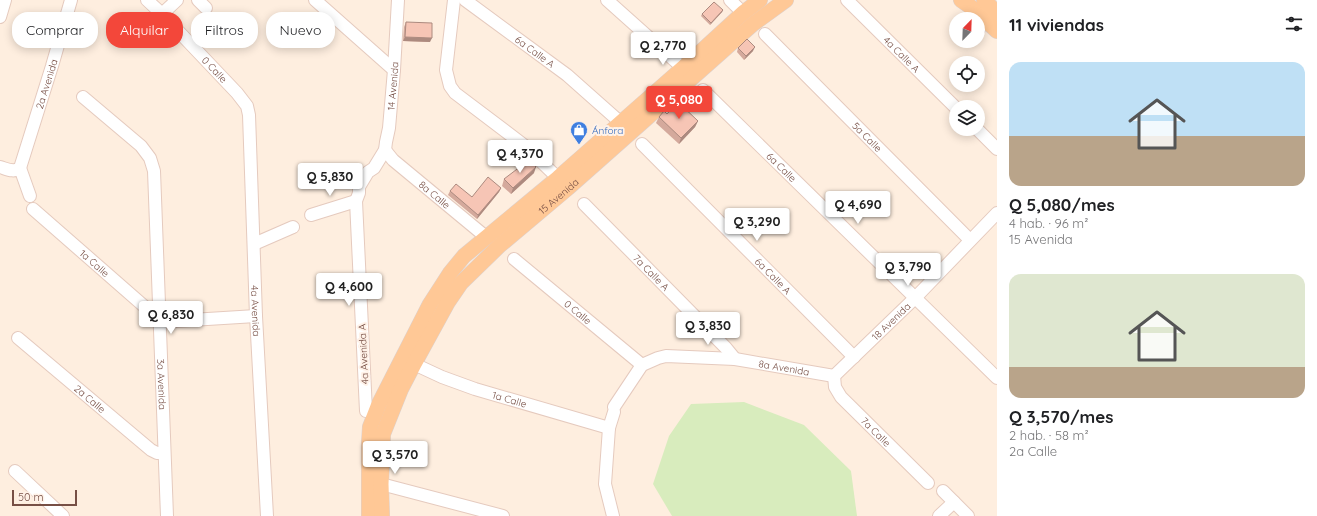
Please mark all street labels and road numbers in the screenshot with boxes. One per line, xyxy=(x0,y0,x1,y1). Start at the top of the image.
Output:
street label: 6a Calle A xyxy=(512,33,558,71)
street label: 4a Calle A xyxy=(880,34,923,76)
street label: 0 Calle xyxy=(199,54,230,86)
street label: 2a Avenida xyxy=(33,58,61,111)
street label: 14 Avenida xyxy=(385,61,401,111)
street label: 5a Calle xyxy=(849,119,885,155)
street label: 6a Calle xyxy=(763,150,799,185)
street label: 15 Avenida xyxy=(536,176,582,217)
street label: 8a Calle xyxy=(416,178,453,212)
street label: 1a Calle xyxy=(77,247,112,280)
street label: 7a Calle A xyxy=(630,252,672,294)
street label: 6a Calle A xyxy=(752,255,794,297)
street label: 4a Avenida xyxy=(248,285,263,337)
street label: 0 Calle xyxy=(561,297,594,328)
street label: 18 Avenida xyxy=(869,300,913,343)
street label: 4a Avenida A xyxy=(355,323,372,384)
street label: 8a Avenida xyxy=(758,357,810,379)
street label: 3a Avenida xyxy=(154,359,169,410)
street label: 2a Calle xyxy=(71,382,108,416)
street label: 1a Calle xyxy=(491,388,529,411)
street label: 7a Calle xyxy=(858,414,894,450)

